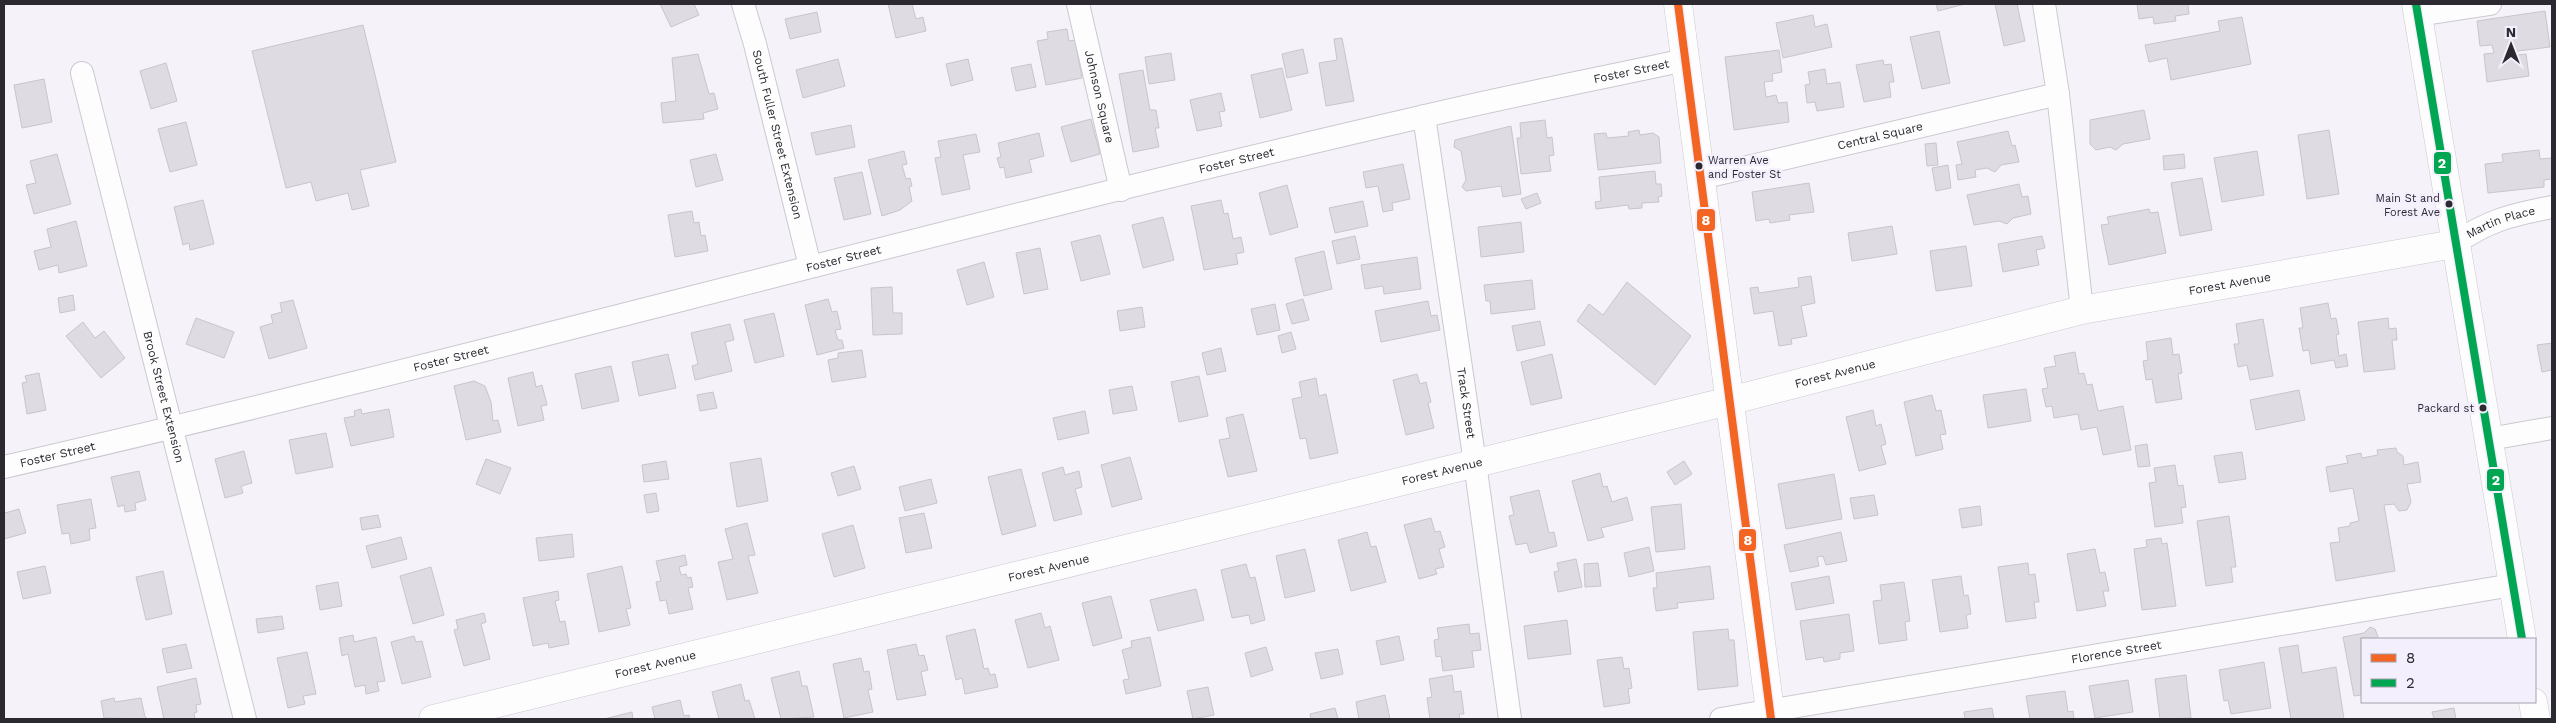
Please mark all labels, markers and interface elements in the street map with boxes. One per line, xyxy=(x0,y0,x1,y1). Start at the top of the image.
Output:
north arrow xyxy=(2486,20,2536,70)
text: N xyxy=(2506,24,2516,40)
street label: South Fuller Street Extension xyxy=(750,48,805,221)
street label: Johnson Square xyxy=(1082,49,1117,144)
street label: Foster Street xyxy=(1592,57,1671,86)
street label: Central Square xyxy=(1836,119,1924,153)
street label: Foster Street xyxy=(1197,145,1276,176)
line badge: 2 xyxy=(2433,151,2452,175)
place label: Warren Ave and Foster St xyxy=(1708,154,1781,181)
text: 2 xyxy=(2438,155,2446,171)
marker: Warren Ave and Foster St xyxy=(1694,161,1704,171)
place label: Main St and Forest Ave xyxy=(2376,192,2440,219)
marker: Main St and Forest Ave xyxy=(2444,199,2454,209)
street label: Martin Place xyxy=(2464,204,2536,241)
line badge: 8 xyxy=(1696,208,1716,232)
text: 8 xyxy=(1702,212,1711,228)
street label: Foster Street xyxy=(804,242,883,275)
street label: Forest Avenue xyxy=(2188,270,2272,298)
street label: Brook Street Extension xyxy=(140,329,187,464)
street label: Foster Street xyxy=(412,342,490,375)
street label: Forest Avenue xyxy=(1793,356,1877,391)
street label: Track Street xyxy=(1454,367,1478,439)
place label: Packard st xyxy=(2417,402,2474,415)
marker: Packard st xyxy=(2478,403,2488,413)
street label: Foster Street xyxy=(18,439,97,470)
street label: Forest Avenue xyxy=(1400,455,1484,488)
line badge: 2 xyxy=(2486,468,2505,492)
text: 2 xyxy=(2492,472,2500,488)
line badge: 8 xyxy=(1738,528,1757,552)
text: 8 xyxy=(1744,532,1753,548)
street label: Forest Avenue xyxy=(1007,551,1091,585)
street label: Florence Street xyxy=(2070,638,2163,667)
legend xyxy=(2361,638,2536,703)
street label: Forest Avenue xyxy=(613,648,697,681)
text: 8 xyxy=(2406,649,2415,667)
text: 2 xyxy=(2406,674,2415,692)

